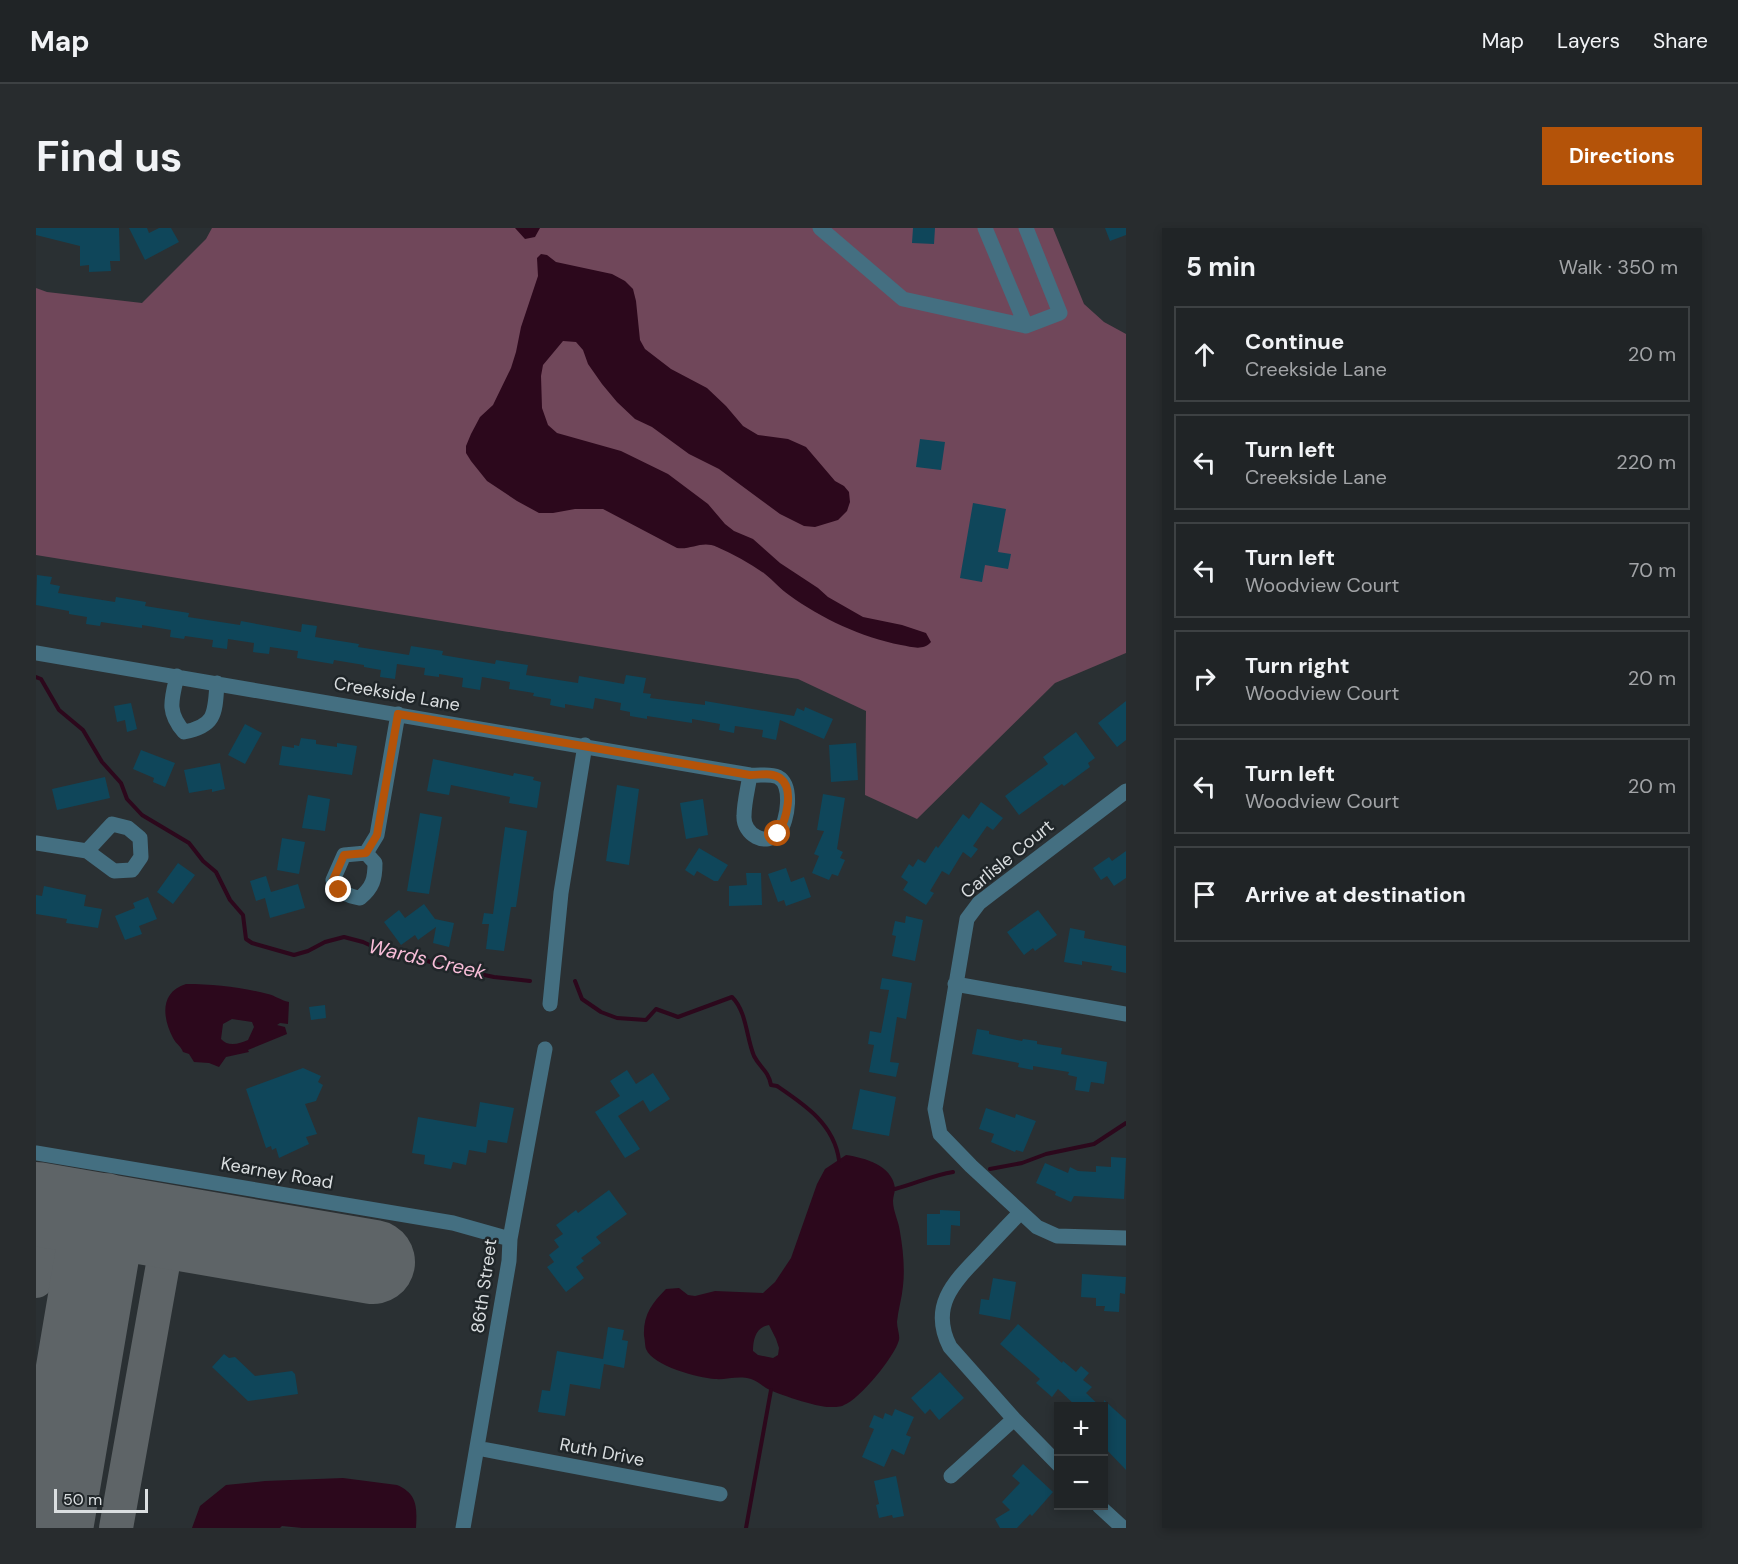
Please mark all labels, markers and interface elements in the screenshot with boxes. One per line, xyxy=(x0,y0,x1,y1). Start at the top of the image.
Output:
text: Map xyxy=(30,23,90,60)
text: Map xyxy=(1482,27,1524,55)
text: Layers xyxy=(1557,27,1620,55)
text: Share xyxy=(1653,27,1708,55)
button: Directions xyxy=(1542,127,1702,185)
text: Find us xyxy=(36,129,182,184)
text: 5 min xyxy=(1186,250,1256,284)
text: Walk · 350 m xyxy=(1559,254,1678,280)
text: Continue xyxy=(1245,327,1344,356)
icon: ahead xyxy=(1188,338,1221,371)
text: 20 m xyxy=(1628,341,1676,367)
text: Creekside Lane xyxy=(1245,356,1387,382)
text: Turn left xyxy=(1245,435,1335,464)
icon: left xyxy=(1188,446,1221,479)
text: 220 m xyxy=(1616,449,1676,475)
text: Creekside Lane xyxy=(1245,464,1387,490)
text: Turn left xyxy=(1245,543,1335,572)
icon: left xyxy=(1188,554,1221,587)
text: 70 m xyxy=(1629,557,1676,583)
text: Woodview Court xyxy=(1245,572,1399,598)
text: Turn right xyxy=(1245,651,1350,680)
icon: right xyxy=(1188,662,1221,695)
text: 20 m xyxy=(1628,665,1676,691)
street label: Creekside Lane xyxy=(332,671,462,717)
text: Woodview Court xyxy=(1245,680,1399,706)
text: Turn left xyxy=(1245,759,1335,788)
icon: left xyxy=(1188,770,1221,803)
text: 20 m xyxy=(1628,773,1676,799)
text: Woodview Court xyxy=(1245,788,1399,814)
street label: Carlisle Court xyxy=(955,814,1059,904)
route start xyxy=(764,820,790,846)
route end xyxy=(325,876,351,902)
icon: arrive xyxy=(1188,878,1221,911)
text: Arrive at destination xyxy=(1245,880,1466,909)
water label: Wards Creek xyxy=(366,933,489,985)
street label: Kearney Road xyxy=(219,1151,335,1195)
street label: 86th Street xyxy=(465,1237,503,1335)
map controls xyxy=(1054,1402,1108,1510)
button: + xyxy=(1054,1402,1108,1456)
street label: Ruth Drive xyxy=(558,1432,646,1472)
button: − xyxy=(1054,1456,1108,1510)
scale bar xyxy=(54,1486,148,1514)
text: 50 m xyxy=(63,1489,102,1510)

